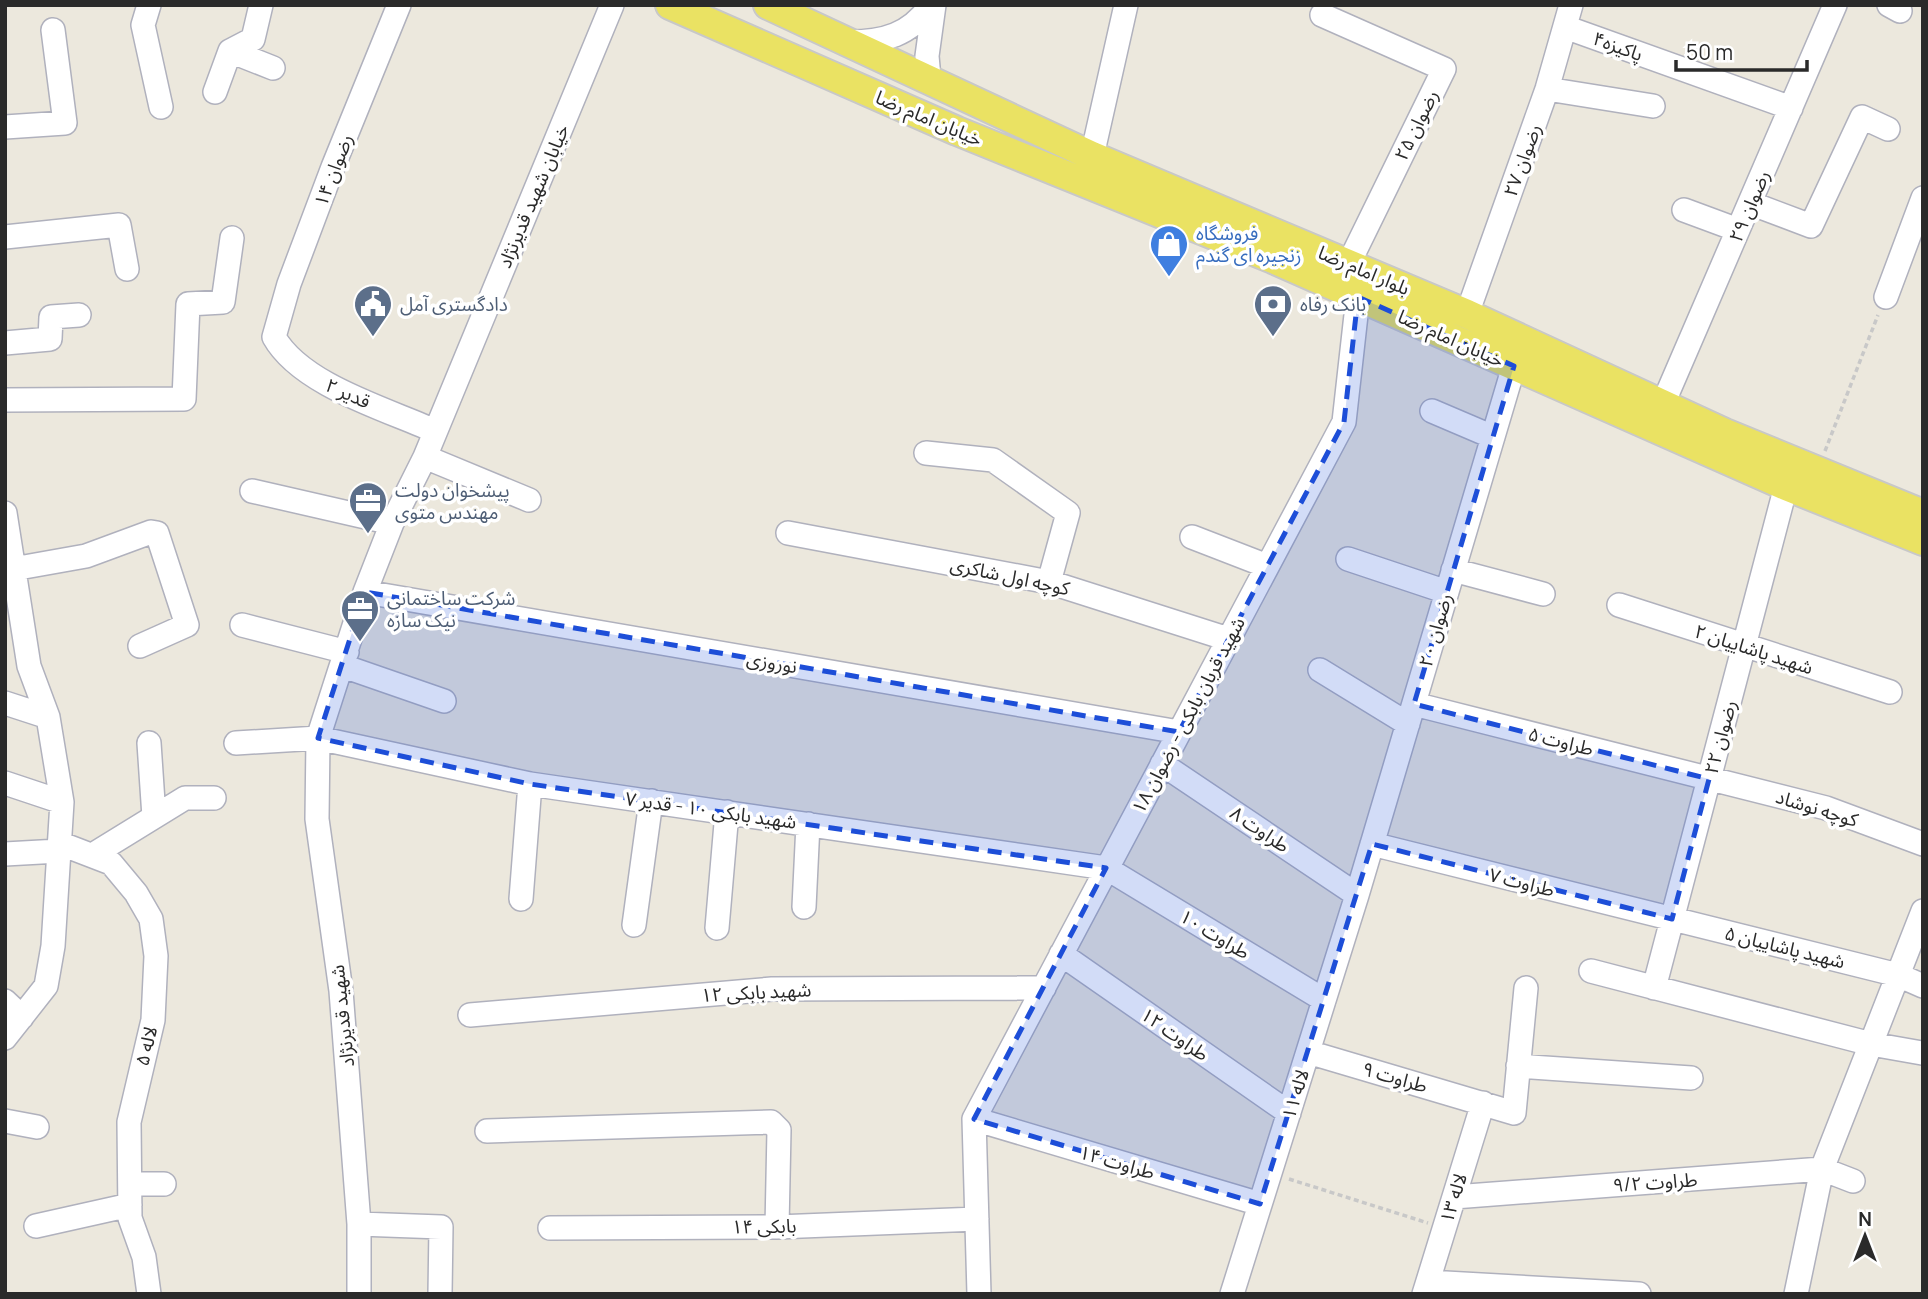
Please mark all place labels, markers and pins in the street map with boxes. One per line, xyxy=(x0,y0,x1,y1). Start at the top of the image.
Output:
place label: فروشگاه زنجیره ای گندم xyxy=(1196,220,1301,270)
shop icon: فروشگاه زنجیره ای گندم xyxy=(1148,223,1190,278)
public building icon: دادگستری آمل xyxy=(352,283,394,338)
bank icon: بانک رفاه xyxy=(1252,283,1294,338)
place label: دادگستری آمل xyxy=(400,291,508,317)
place label: بانک رفاه xyxy=(1300,291,1366,317)
place label: پیشخوان دولت مهندس متوی xyxy=(395,477,510,525)
office icon: پیشخوان دولت مهندس متوی xyxy=(347,480,389,535)
place label: شرکت ساختمانی نیک سازه xyxy=(387,585,515,633)
office icon: شرکت ساختمانی نیک سازه xyxy=(339,588,381,643)

